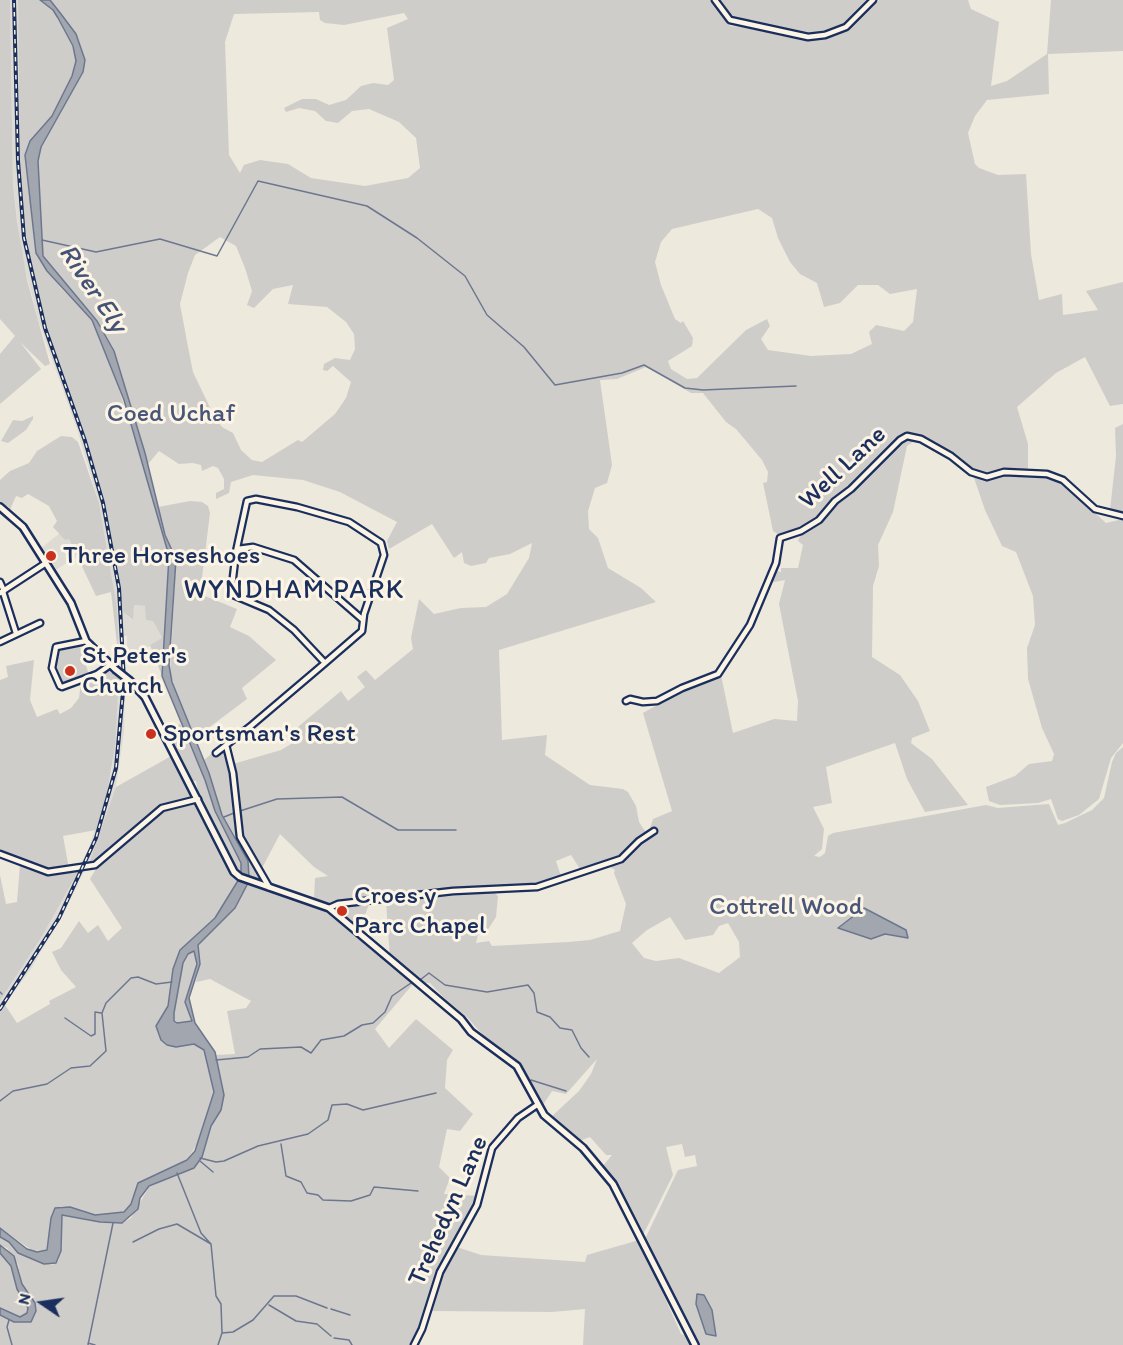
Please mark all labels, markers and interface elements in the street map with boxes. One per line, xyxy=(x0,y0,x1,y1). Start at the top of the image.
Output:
water label: River Ely xyxy=(51,238,133,340)
park label: Coed Uchaf xyxy=(107,398,235,430)
street label: Well Lane xyxy=(793,420,893,516)
place label: Three Horseshoes xyxy=(63,540,260,572)
marker: Three Horseshoes xyxy=(44,549,58,563)
district label: WYNDHAM PARK xyxy=(183,575,405,607)
place label: St Peter's Church xyxy=(82,640,187,702)
marker: St Peter's Church xyxy=(63,664,77,678)
place label: Sportsman's Rest xyxy=(163,718,356,750)
marker: Sportsman's Rest xyxy=(144,727,158,741)
place label: Croes y Parc Chapel xyxy=(354,880,486,942)
park label: Cottrell Wood xyxy=(709,891,863,923)
marker: Croes y Parc Chapel xyxy=(335,904,349,918)
street label: Trehedyn Lane xyxy=(402,1131,496,1291)
north arrow xyxy=(12,1273,72,1333)
text: N xyxy=(14,1291,34,1306)

